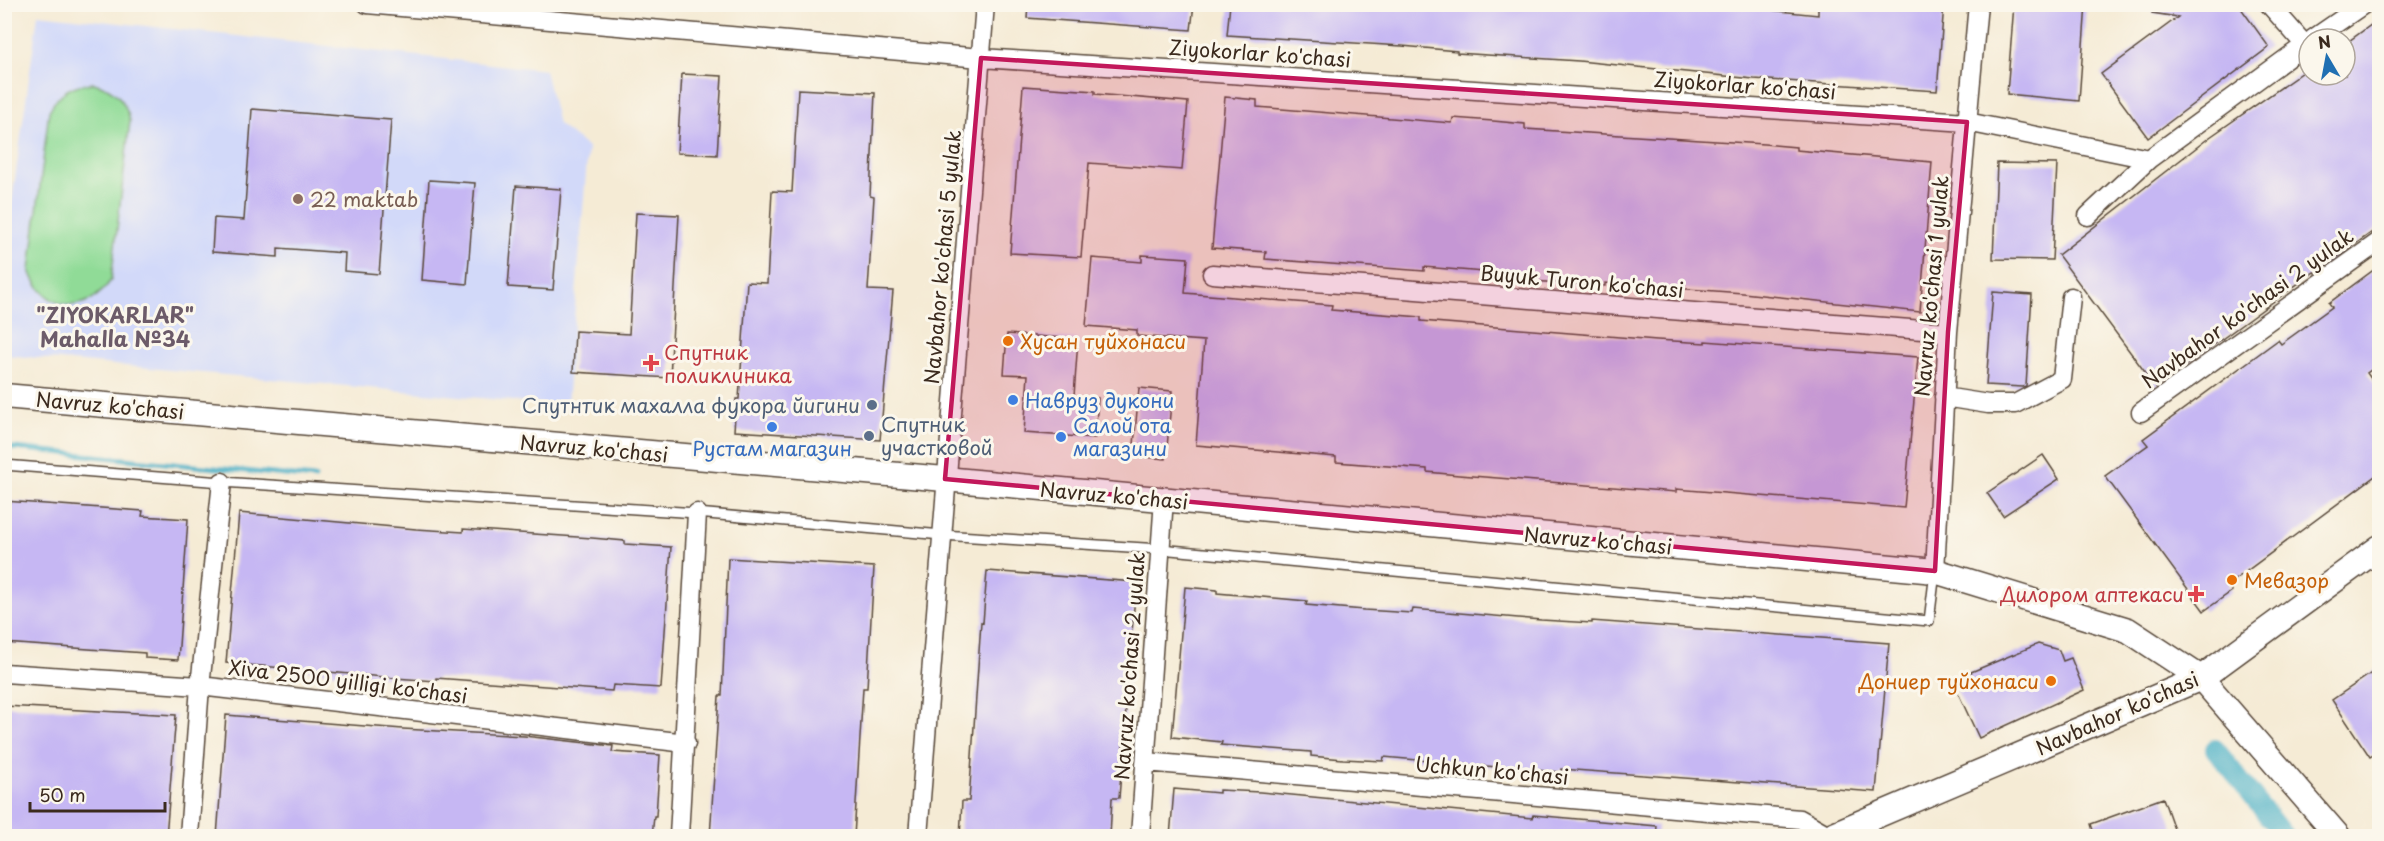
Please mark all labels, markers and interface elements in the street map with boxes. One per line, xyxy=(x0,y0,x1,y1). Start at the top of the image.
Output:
north arrow xyxy=(2297,27,2357,87)
text: N xyxy=(2316,28,2333,54)
street label: Ziyokorlar ko'chasi xyxy=(1168,32,1352,74)
street label: Ziyokorlar ko'chasi xyxy=(1653,64,1837,106)
street label: Navbahor ko'chasi 5 yulak xyxy=(916,129,968,385)
street label: Navruz ko'chasi 1 yulak xyxy=(1906,174,1956,398)
place label: 22 maktab xyxy=(310,184,418,214)
marker: 22 maktab xyxy=(291,192,305,206)
street label: Navbahor ko'chasi 2 yulak xyxy=(2135,221,2359,395)
street label: Buyuk Turon ko'chasi xyxy=(1479,257,1685,305)
district label: "ZIYOKARLAR" Mahalla №34 xyxy=(36,298,194,354)
place label: Хусан туйхонаси xyxy=(1020,326,1186,356)
marker: Хусан туйхонаси xyxy=(1001,334,1015,348)
place label: Спутник поликлиника xyxy=(664,337,792,390)
marker: Спутник поликлиника xyxy=(642,354,660,372)
street label: Navruz ko'chasi xyxy=(35,384,185,426)
place label: Навруз дукони xyxy=(1025,385,1174,415)
place label: Спутнтик махалла фукора йигини xyxy=(522,390,860,420)
marker: Навруз дукони xyxy=(1006,393,1020,407)
marker: Спутнтик махалла фукора йигини xyxy=(865,398,879,412)
place label: Спутник участковой xyxy=(881,409,993,462)
place label: Салой ота магазини xyxy=(1073,410,1172,463)
marker: Рустам магазин xyxy=(765,420,779,434)
street label: Navruz ko'chasi xyxy=(519,427,669,469)
marker: Спутник участковой xyxy=(862,429,876,443)
marker: Салой ота магазини xyxy=(1054,430,1068,444)
place label: Рустам магазин xyxy=(692,433,852,463)
street label: Navruz ko'chasi xyxy=(1039,474,1189,516)
street label: Navruz ko'chasi xyxy=(1523,519,1673,561)
street label: Navruz ko'chasi 2 yulak xyxy=(1106,551,1152,781)
place label: Мевазор xyxy=(2244,565,2329,595)
marker: Мевазор xyxy=(2225,573,2239,587)
place label: Дилором аптекаси xyxy=(1999,579,2184,609)
marker: Дилором аптекаси xyxy=(2189,587,2203,601)
street label: Xiva 2500 yilligi ko'chasi xyxy=(227,651,469,711)
street label: Navbahor ko'chasi xyxy=(2031,664,2203,762)
place label: Дониер туйхонаси xyxy=(1858,666,2039,696)
marker: Дониер туйхонаси xyxy=(2044,674,2058,688)
street label: Uchkun ko'chasi xyxy=(1414,748,1570,792)
scale bar xyxy=(30,775,165,813)
text: 50 m xyxy=(39,781,86,808)

